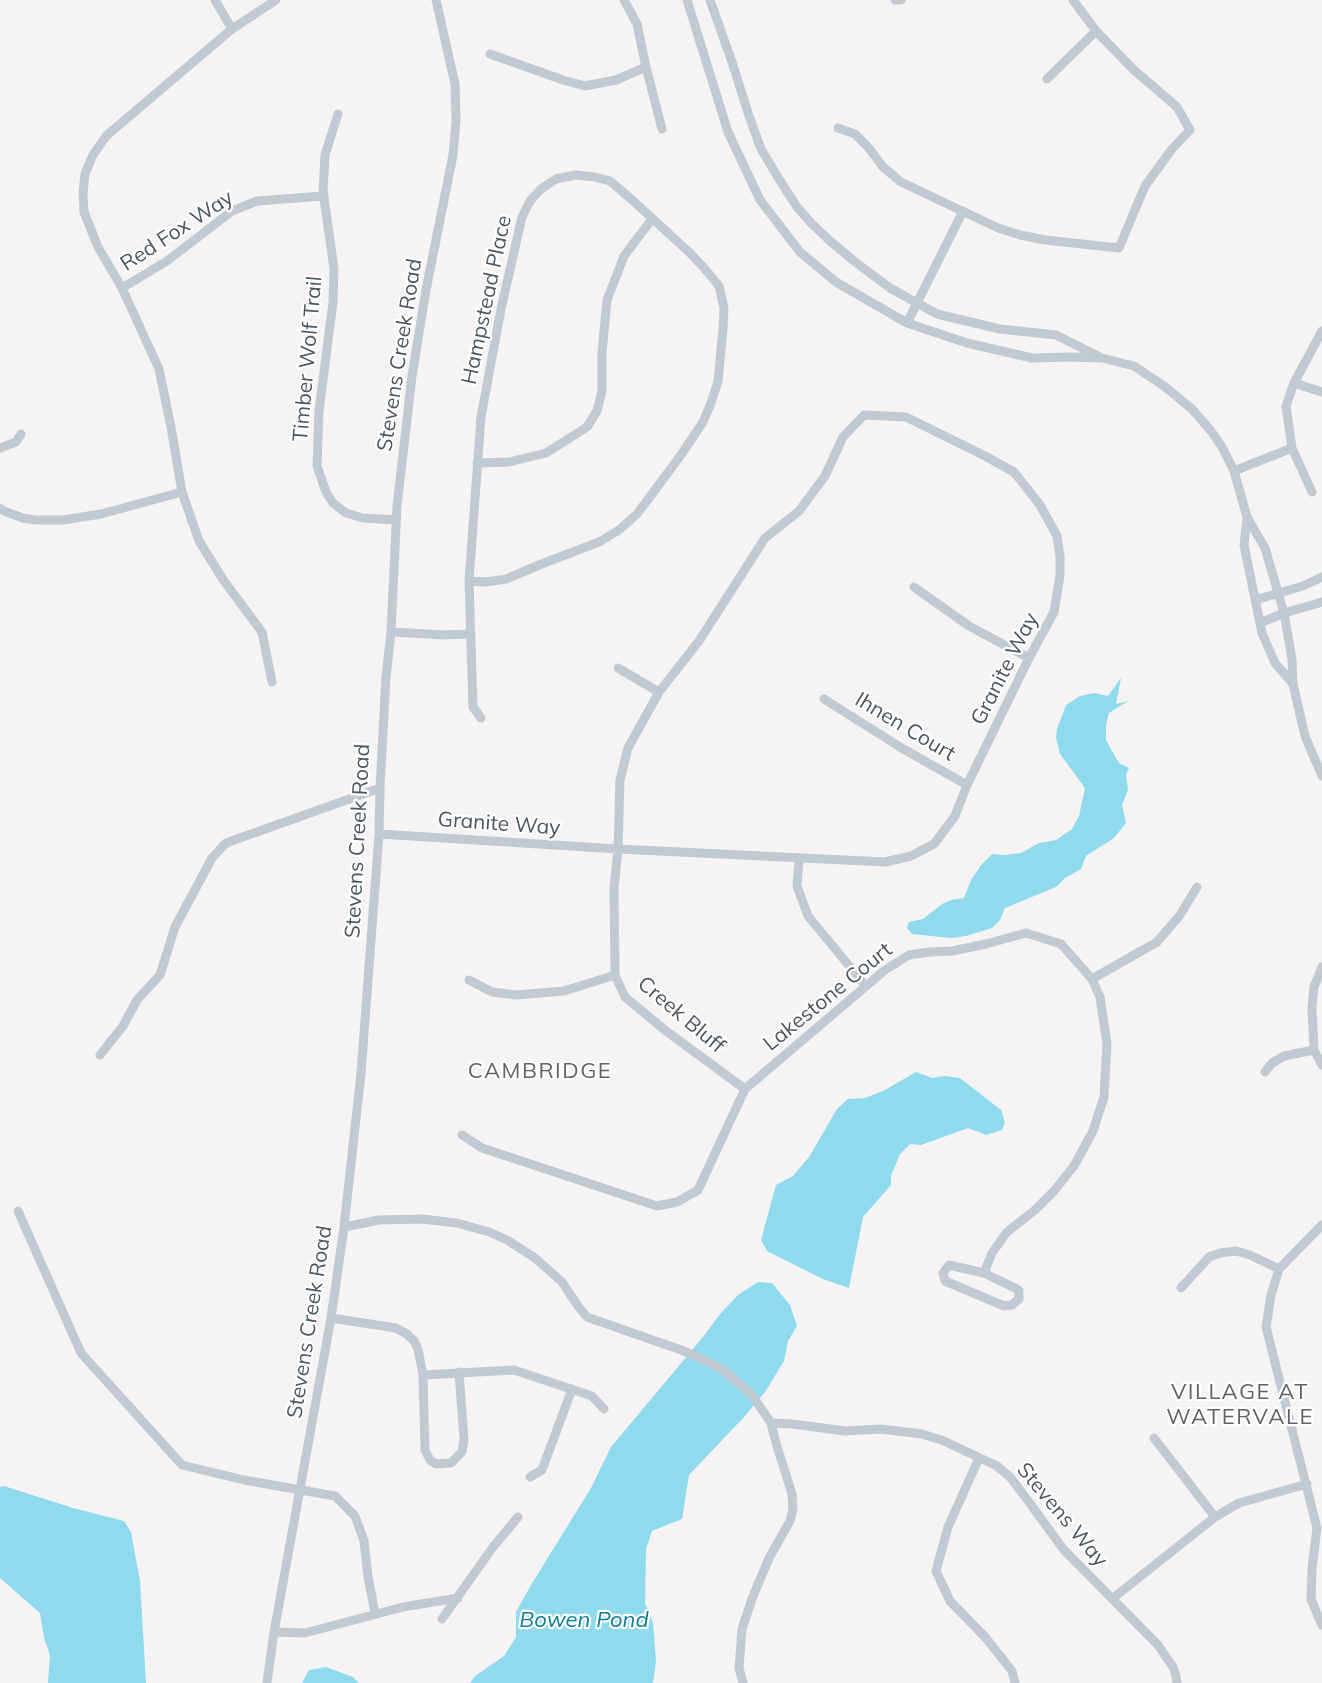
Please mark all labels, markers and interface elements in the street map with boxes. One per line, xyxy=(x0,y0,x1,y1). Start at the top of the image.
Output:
street label: Red Fox Way xyxy=(116,185,238,277)
street label: Hampstead Place xyxy=(457,213,517,387)
street label: Stevens Creek Road xyxy=(372,257,428,453)
street label: Timber Wolf Trail xyxy=(288,275,328,443)
street label: Granite Way xyxy=(966,609,1044,729)
street label: Ihnen Court xyxy=(850,687,960,767)
street label: Stevens Creek Road xyxy=(340,743,376,939)
street label: Granite Way xyxy=(437,807,561,841)
street label: Lakestone Court xyxy=(759,937,897,1057)
street label: Creek Bluff xyxy=(632,971,730,1059)
district label: CAMBRIDGE xyxy=(468,1058,612,1084)
street label: Stevens Creek Road xyxy=(282,1224,338,1420)
district label: VILLAGE AT WATERVALE xyxy=(1166,1379,1314,1430)
street label: Stevens Way xyxy=(1011,1458,1113,1572)
water label: Bowen Pond xyxy=(519,1607,649,1633)

